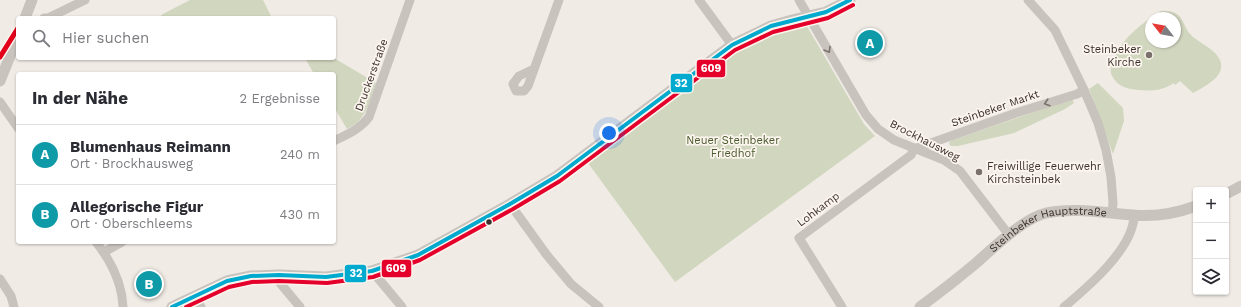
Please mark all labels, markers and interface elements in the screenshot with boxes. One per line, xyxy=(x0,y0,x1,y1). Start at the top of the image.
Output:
north arrow xyxy=(1145,12,1181,48)
search box xyxy=(16,16,336,60)
icon: search xyxy=(30,27,52,49)
pin: A xyxy=(857,28,883,58)
text: Hier suchen xyxy=(62,29,149,47)
street label: Druckerstraße xyxy=(352,37,391,113)
place label: Steinbeker Kirche xyxy=(1083,43,1141,69)
one-way arrow xyxy=(823,46,830,53)
marker: Steinbeker Kirche xyxy=(1144,50,1154,60)
line badge: 609 xyxy=(696,59,726,78)
text: 609 xyxy=(701,62,722,75)
line badge: 32 xyxy=(670,73,693,93)
text: 32 xyxy=(674,77,688,90)
street label: Steinbeker Markt xyxy=(949,87,1041,130)
text: In der Nähe xyxy=(32,88,128,108)
text: 2 Ergebnisse xyxy=(239,91,320,106)
one-way arrow xyxy=(1044,98,1051,107)
street label: Brockhausweg xyxy=(888,117,962,164)
your location xyxy=(599,123,619,143)
park label: Neuer Steinbeker Friedhof xyxy=(686,134,780,160)
text: Blumenhaus Reimann xyxy=(70,138,231,156)
text: A xyxy=(41,147,49,162)
text: 240 m xyxy=(280,147,320,162)
text: Ort · Brockhausweg xyxy=(70,156,193,171)
place label: Freiwillige Feuerwehr Kirchsteinbek xyxy=(987,160,1102,186)
marker: Freiwillige Feuerwehr Kirchsteinbek xyxy=(974,167,984,177)
map controls xyxy=(1193,187,1229,295)
button: + xyxy=(1193,187,1229,223)
street label: Lohkamp xyxy=(795,189,842,230)
text: Allegorische Figur xyxy=(70,198,203,216)
street label: Steinbeker Hauptstraße xyxy=(987,204,1107,255)
text: B xyxy=(41,207,49,222)
text: 430 m xyxy=(280,207,320,222)
text: Ort · Oberschleems xyxy=(70,216,193,231)
unlabelled marker xyxy=(484,217,494,227)
button: − xyxy=(1193,223,1229,259)
line badge: 609 xyxy=(381,259,412,278)
button: layers xyxy=(1193,259,1229,295)
text: 609 xyxy=(386,262,407,275)
line badge: 32 xyxy=(344,264,367,283)
text: 32 xyxy=(349,267,363,280)
pin: B xyxy=(136,269,162,299)

